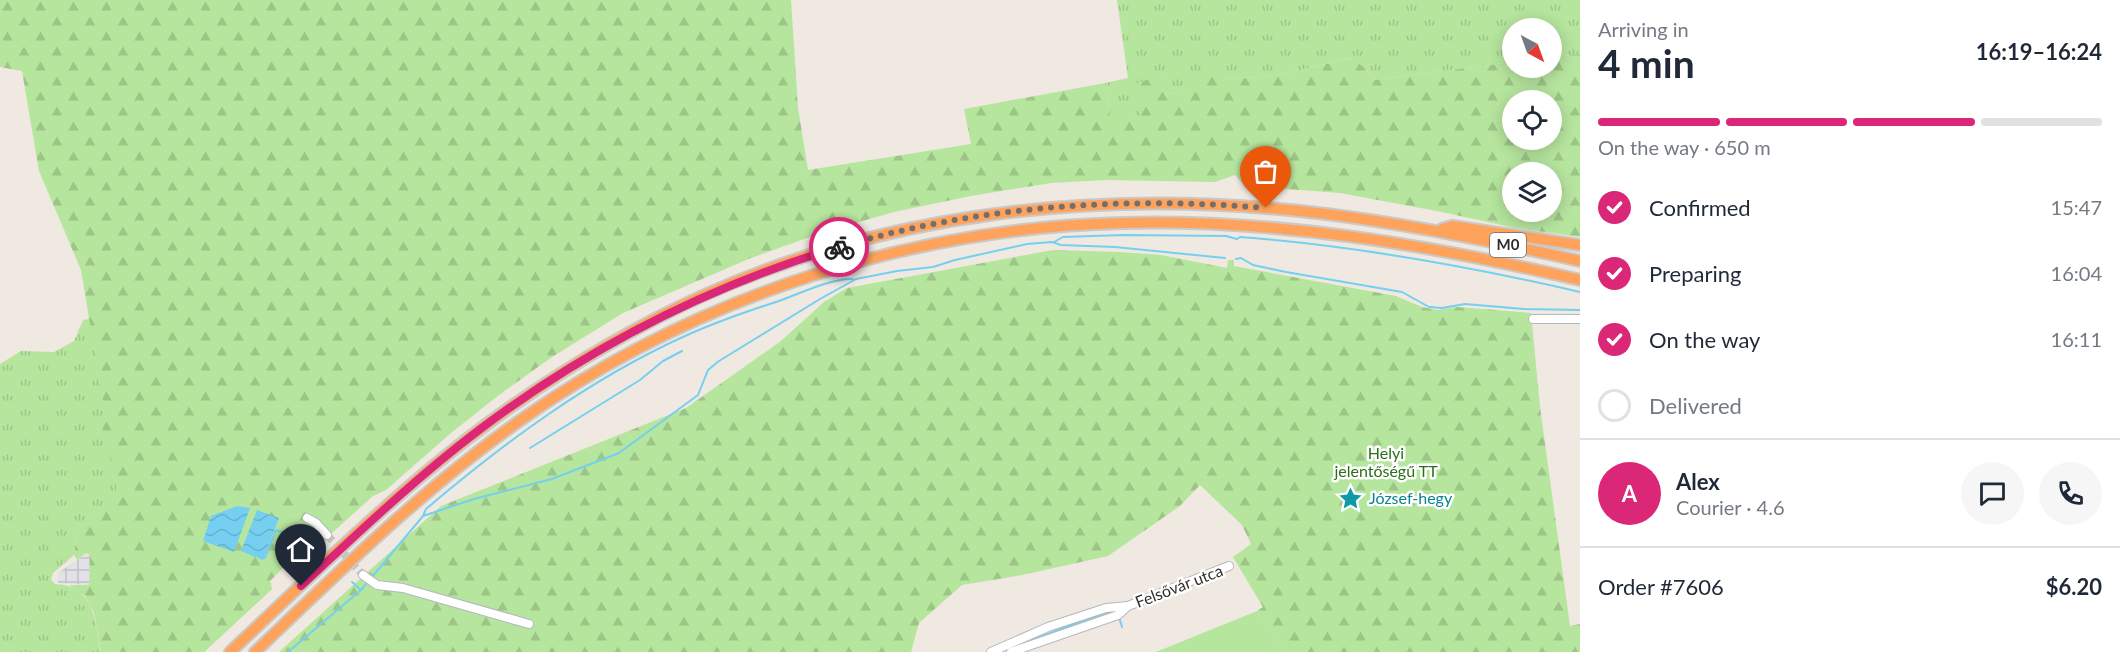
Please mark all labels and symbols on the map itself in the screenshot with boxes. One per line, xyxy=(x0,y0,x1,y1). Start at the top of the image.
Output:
north arrow xyxy=(1502,18,1562,78)
pin xyxy=(1240,146,1291,208)
courier xyxy=(809,217,869,277)
road number: M0 xyxy=(1490,233,1526,257)
park label: Helyi jelentőségű TT xyxy=(1333,443,1438,480)
place icon: József-hegy xyxy=(1338,485,1364,511)
place label: József-hegy xyxy=(1369,488,1453,507)
pin xyxy=(275,524,326,586)
street label: Felsővár utca xyxy=(1132,560,1225,611)

